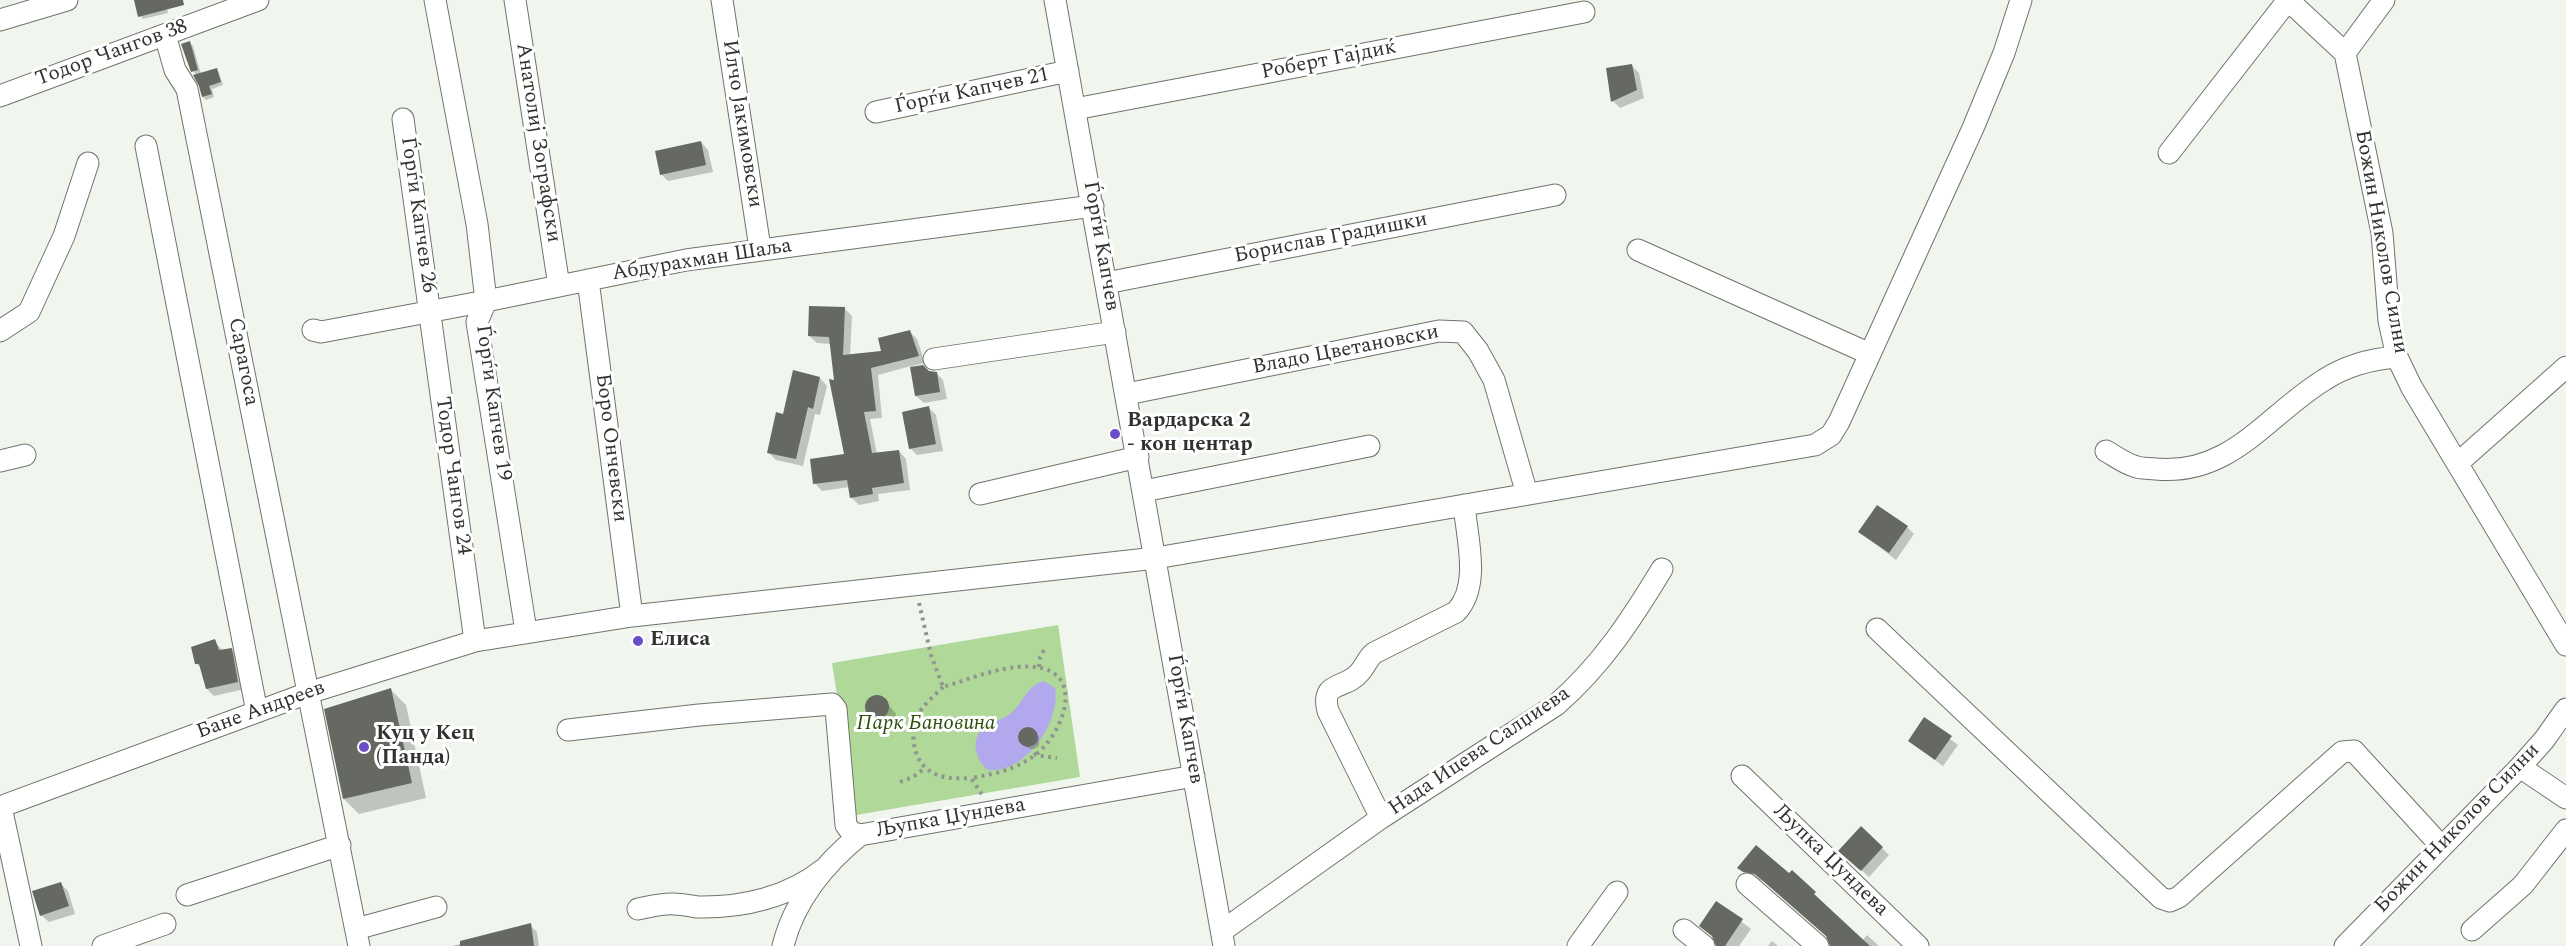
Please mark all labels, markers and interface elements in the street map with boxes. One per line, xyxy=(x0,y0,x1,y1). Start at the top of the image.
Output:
street label: Тодор Чангов 38 xyxy=(33,15,191,93)
street label: Роберт Гајдиќ xyxy=(1259,36,1399,86)
street label: Илчо Јакимовски xyxy=(715,38,767,210)
street label: Анатолиј Зографски xyxy=(509,41,565,245)
street label: Ѓорѓи Капчев 21 xyxy=(892,63,1052,121)
street label: Божин Николов Силни xyxy=(2348,128,2412,356)
street label: Ѓорѓи Капчев 26 xyxy=(394,135,440,295)
street label: Ѓорѓи Капчев xyxy=(1076,179,1124,313)
street label: Борислав Градишки xyxy=(1232,208,1430,270)
street label: Абдурахман Шаља xyxy=(610,234,794,288)
street label: Сарагоса xyxy=(221,316,263,408)
street label: Владо Цветановски xyxy=(1251,321,1441,381)
street label: Ѓорѓи Капчев 19 xyxy=(469,323,515,483)
street label: Боро Ончевски xyxy=(588,372,632,524)
street label: Тодор Чангов 24 xyxy=(428,395,476,557)
place label: Вардарска 2 - кон центар xyxy=(1127,409,1252,459)
marker: Вардарска 2 - кон центар xyxy=(1108,427,1122,441)
place label: Елиса xyxy=(650,628,710,654)
marker: Елиса xyxy=(631,634,645,648)
street label: Ѓорѓи Капчев xyxy=(1160,652,1208,786)
street label: Бане Андреев xyxy=(193,676,329,746)
street label: Нада Ицева Салџиева xyxy=(1384,682,1576,822)
park label: Парк Бановина xyxy=(857,712,995,738)
place label: Куц у Кец (Панда) xyxy=(376,722,474,772)
street label: Божин Николов Силни xyxy=(2370,739,2546,919)
marker: Куц у Кец (Панда) xyxy=(357,740,371,754)
street label: Љупка Џундева xyxy=(874,793,1028,845)
street label: Љупка Џундева xyxy=(1767,799,1893,923)

